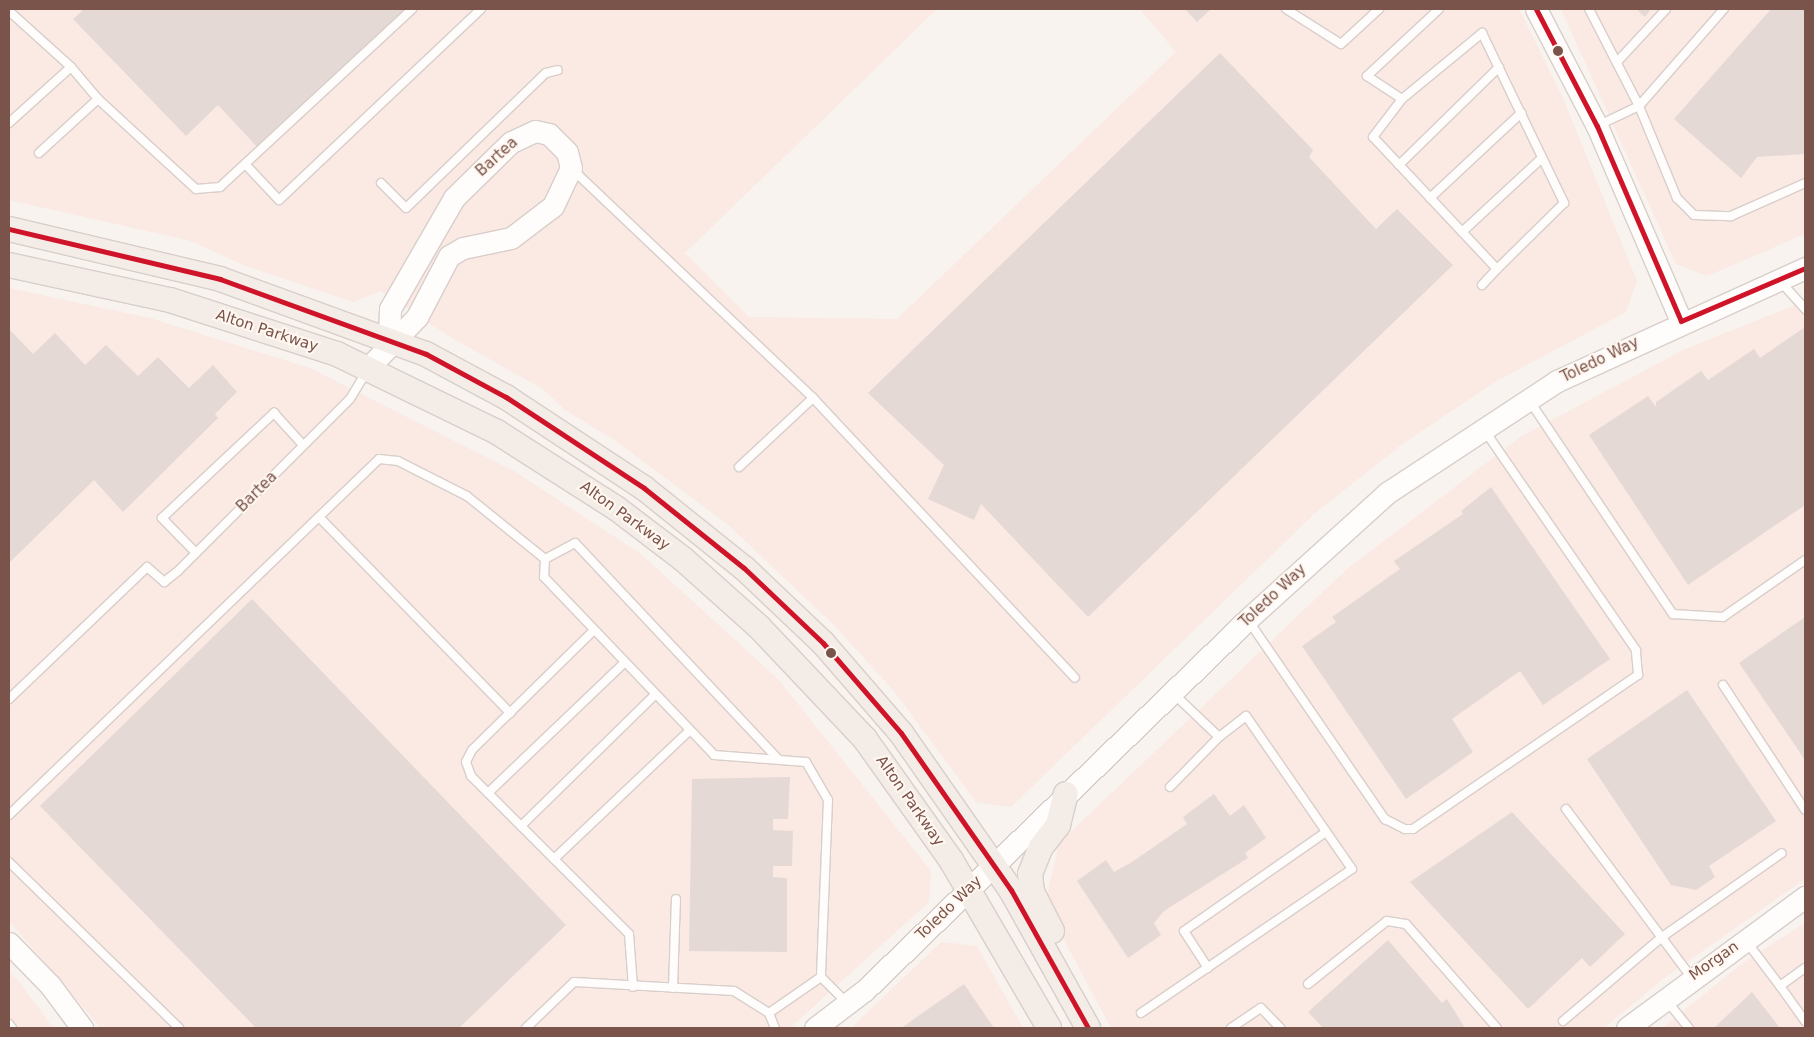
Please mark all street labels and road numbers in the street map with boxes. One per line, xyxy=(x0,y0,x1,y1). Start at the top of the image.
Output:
street label: Bartea xyxy=(472,134,522,180)
street label: Alton Parkway xyxy=(214,306,320,356)
street label: Toledo Way xyxy=(1558,333,1642,387)
street label: Bartea xyxy=(233,468,281,516)
street label: Alton Parkway xyxy=(577,477,673,555)
street label: Toledo Way xyxy=(1236,561,1310,631)
street label: Alton Parkway xyxy=(872,752,948,850)
street label: Toledo Way xyxy=(912,872,986,944)
street label: Morgan xyxy=(1686,937,1742,985)

